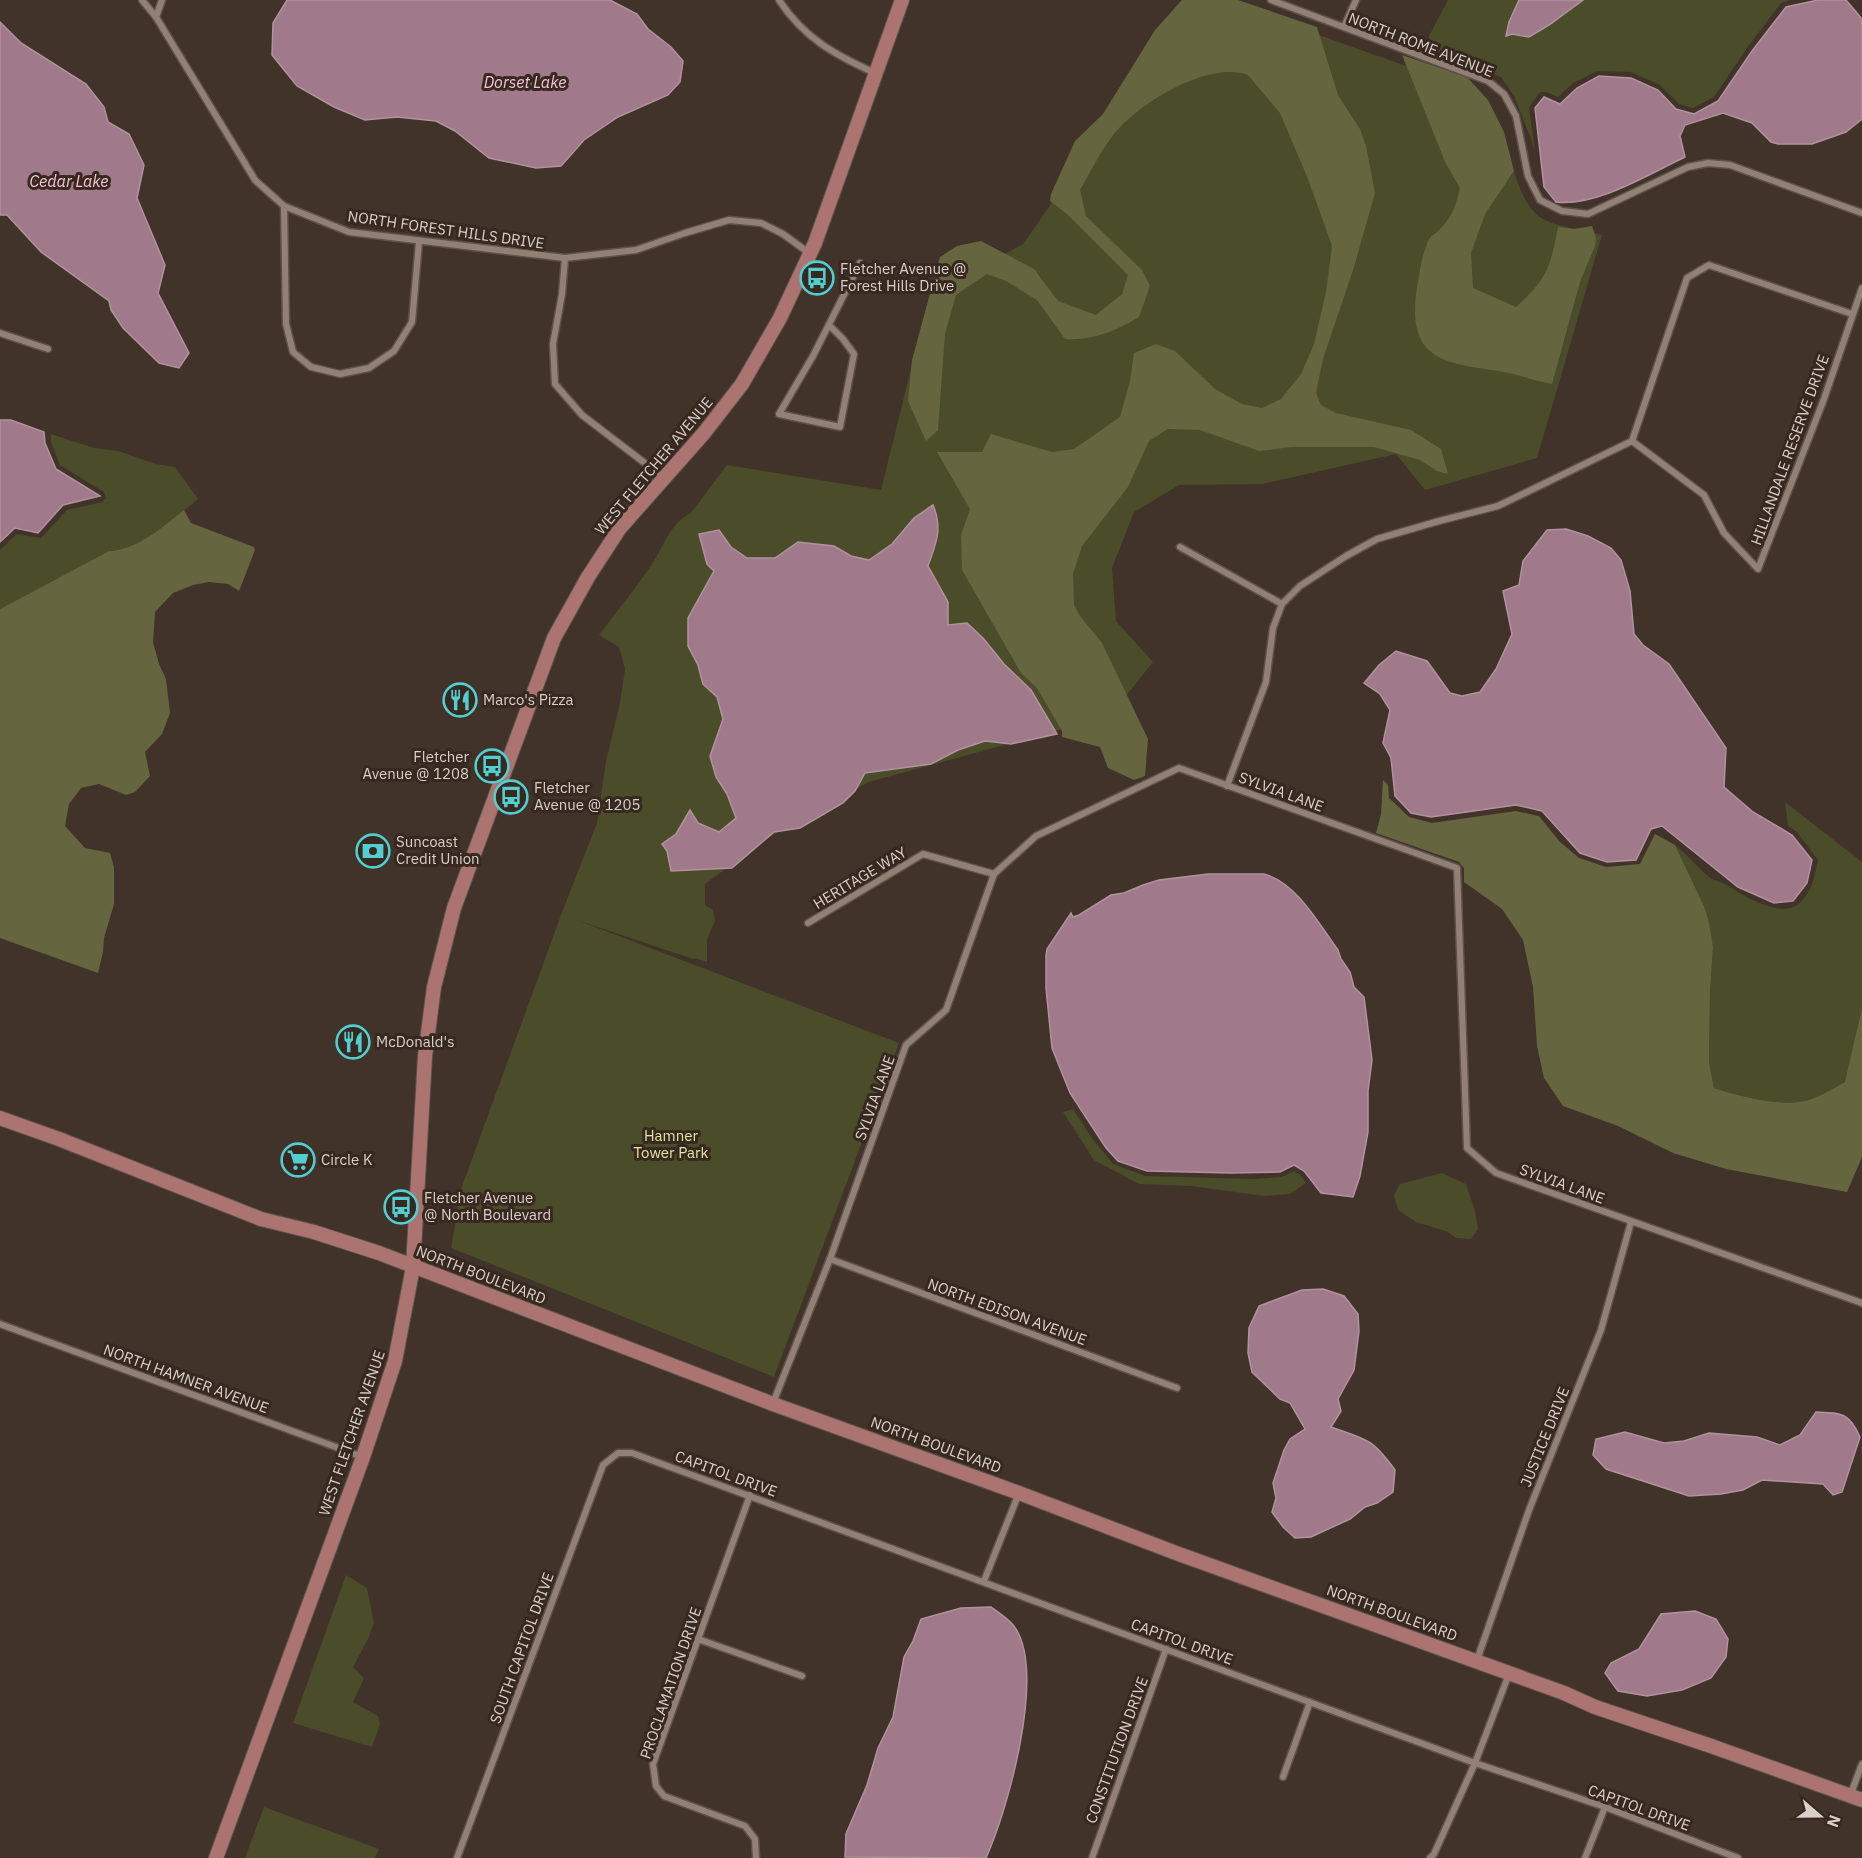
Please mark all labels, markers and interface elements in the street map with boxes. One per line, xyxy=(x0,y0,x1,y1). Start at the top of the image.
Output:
street label: NORTH ROME AVENUE xyxy=(1346,8,1497,81)
water label: Dorset Lake xyxy=(484,72,566,92)
water label: Cedar Lake xyxy=(29,171,109,191)
street label: NORTH FOREST HILLS DRIVE xyxy=(347,206,546,253)
place label: Fletcher Avenue @ Forest Hills Drive xyxy=(840,259,966,295)
bus stop icon: Fletcher Avenue @ Forest Hills Drive xyxy=(799,260,835,296)
street label: HILLANDALE RESERVE DRIVE xyxy=(1746,352,1833,548)
street label: WEST FLETCHER AVENUE xyxy=(590,393,717,538)
restaurant icon: Marco's Pizza xyxy=(442,682,478,718)
place label: Marco's Pizza xyxy=(483,690,573,709)
place label: Fletcher Avenue @ 1208 xyxy=(362,747,469,783)
bus stop icon: Fletcher Avenue @ 1208 xyxy=(474,748,510,784)
street label: SYLVIA LANE xyxy=(1236,767,1326,816)
place label: Fletcher Avenue @ 1205 xyxy=(534,778,641,814)
bus stop icon: Fletcher Avenue @ 1205 xyxy=(493,779,529,815)
place label: Suncoast Credit Union xyxy=(396,832,480,868)
bank icon: Suncoast Credit Union xyxy=(355,833,391,869)
street label: HERITAGE WAY xyxy=(810,842,910,913)
restaurant icon: McDonald's xyxy=(335,1024,371,1060)
place label: McDonald's xyxy=(376,1032,454,1051)
street label: SYLVIA LANE xyxy=(850,1053,899,1143)
park label: Hamner Tower Park xyxy=(633,1126,709,1162)
supermarket icon: Circle K xyxy=(280,1142,316,1178)
place label: Circle K xyxy=(321,1150,373,1169)
street label: SYLVIA LANE xyxy=(1517,1159,1607,1208)
place label: Fletcher Avenue @ North Boulevard xyxy=(424,1188,551,1224)
bus stop icon: Fletcher Avenue @ North Boulevard xyxy=(383,1189,419,1225)
street label: NORTH BOULEVARD xyxy=(414,1241,549,1308)
street label: NORTH EDISON AVENUE xyxy=(925,1274,1089,1349)
street label: NORTH HAMNER AVENUE xyxy=(101,1340,271,1417)
street label: WEST FLETCHER AVENUE xyxy=(314,1348,389,1518)
street label: JUSTICE DRIVE xyxy=(1516,1384,1573,1489)
street label: NORTH BOULEVARD xyxy=(868,1412,1004,1477)
street label: CAPITOL DRIVE xyxy=(672,1446,780,1501)
street label: SOUTH CAPITOL DRIVE xyxy=(485,1570,558,1726)
street label: NORTH BOULEVARD xyxy=(1324,1580,1460,1645)
street label: PROCLAMATION DRIVE xyxy=(636,1604,705,1761)
street label: CAPITOL DRIVE xyxy=(1128,1614,1236,1669)
street label: CONSTITUTION DRIVE xyxy=(1081,1674,1152,1826)
street label: CAPITOL DRIVE xyxy=(1585,1780,1693,1835)
north arrow xyxy=(1790,1786,1850,1846)
text: N xyxy=(1823,1812,1845,1830)

